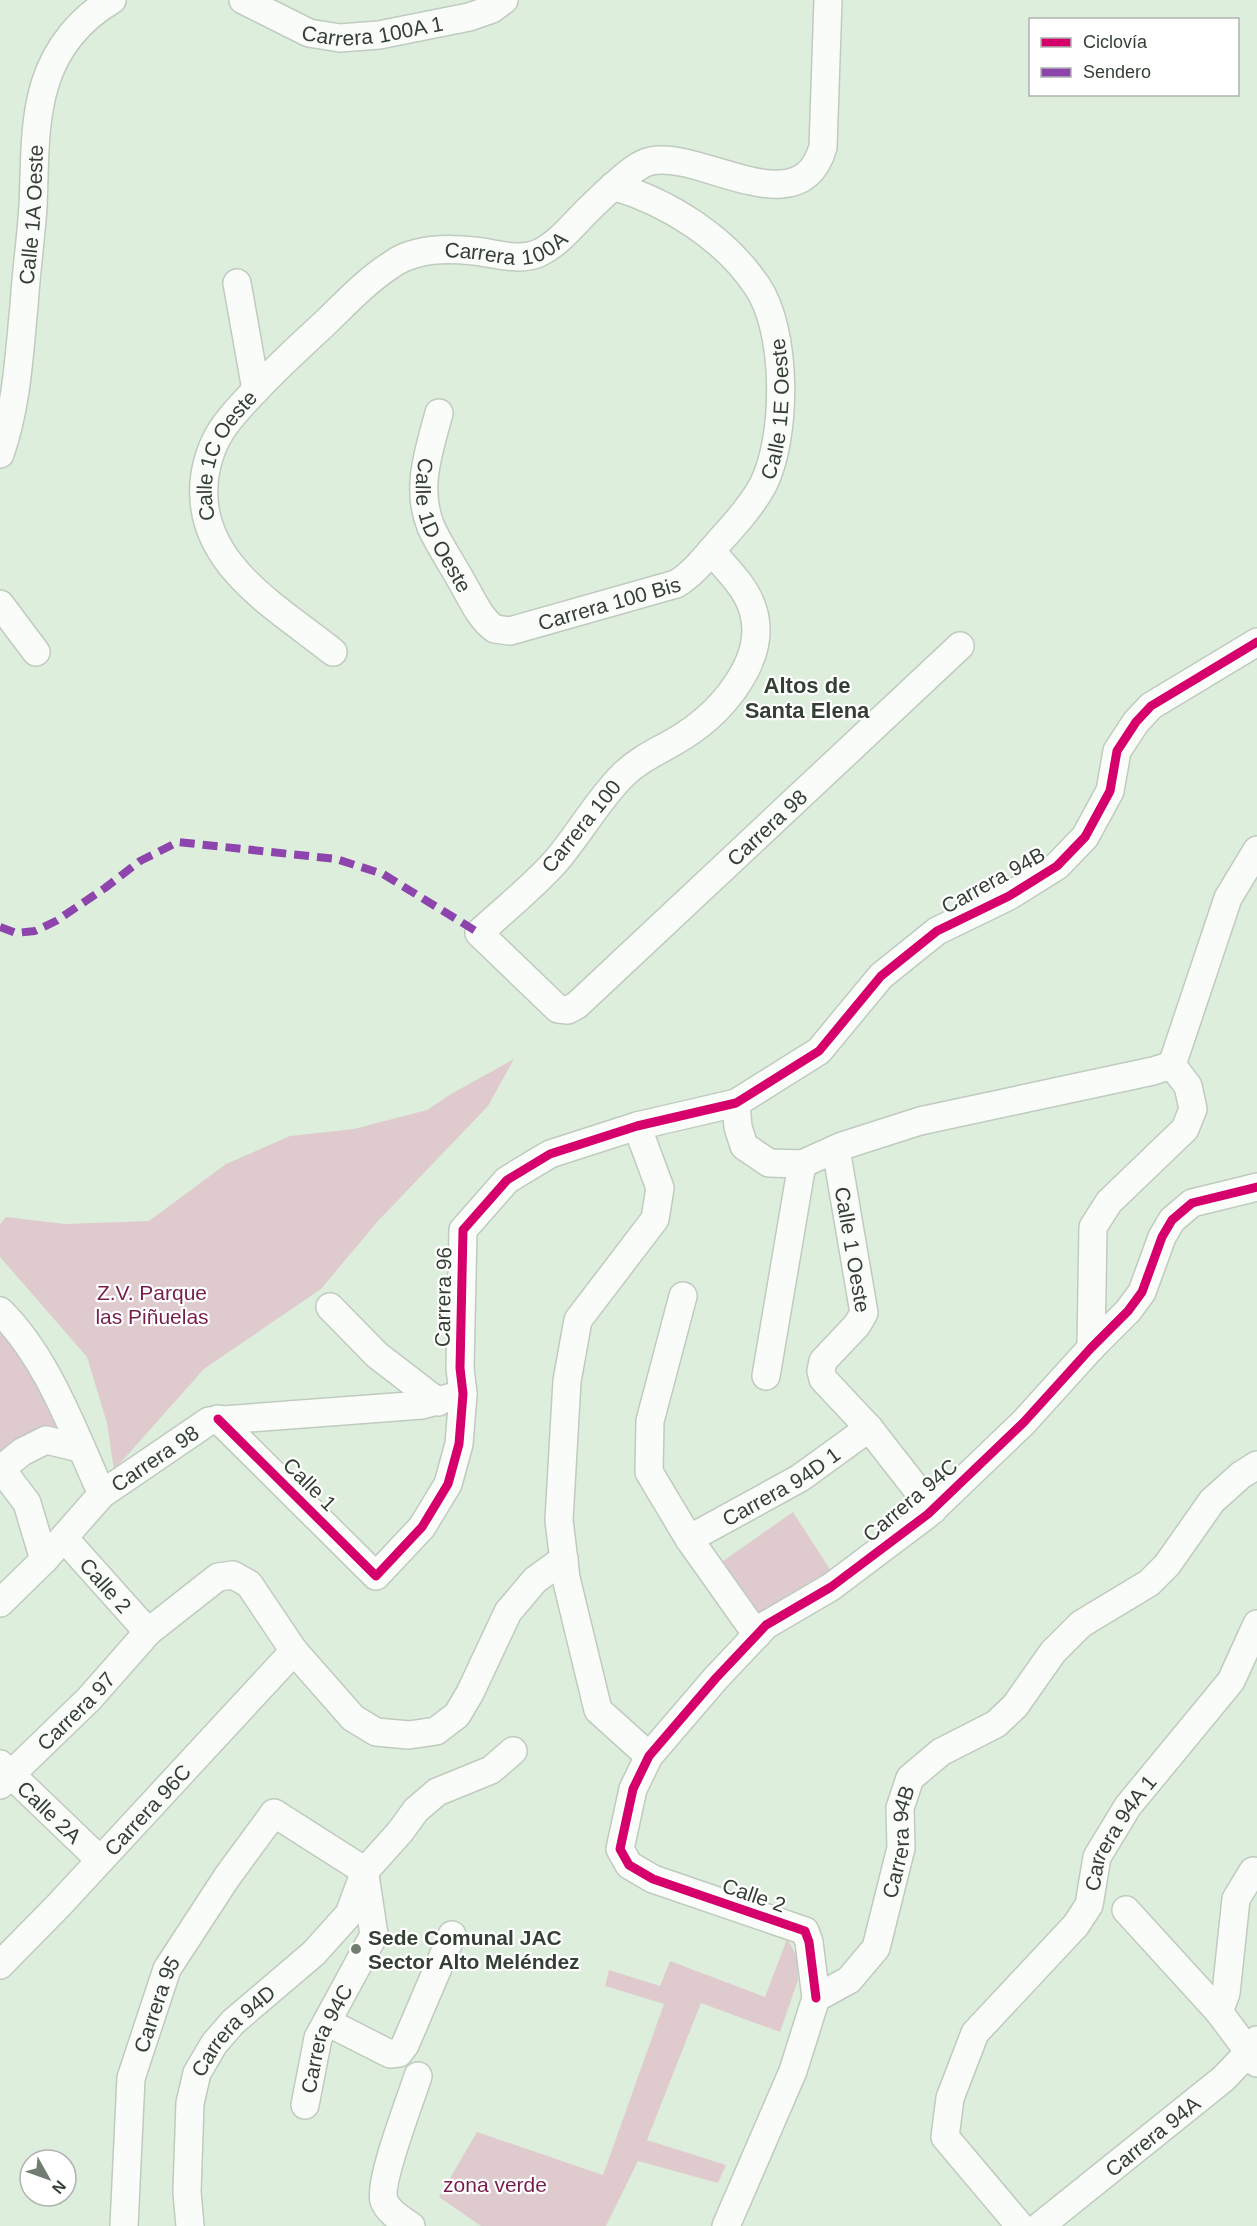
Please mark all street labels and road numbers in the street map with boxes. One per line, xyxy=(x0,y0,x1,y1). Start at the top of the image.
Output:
street label: Carrera 100A 1 xyxy=(300,11,445,50)
street label: Calle 1A Oeste xyxy=(14,144,47,285)
street label: Carrera 100A xyxy=(444,226,571,269)
street label: Calle 1E Oeste xyxy=(755,337,792,482)
street label: Calle 1C Oeste xyxy=(192,386,261,523)
street label: Calle 1D Oeste xyxy=(412,456,477,596)
street label: Carrera 100 Bis xyxy=(535,572,683,634)
street label: Carrera 100 xyxy=(537,775,625,877)
street label: Carrera 98 xyxy=(722,785,811,870)
street label: Carrera 94B xyxy=(937,842,1049,918)
street label: Calle 1 Oeste xyxy=(831,1185,875,1314)
street label: Carrera 96 xyxy=(431,1247,455,1347)
street label: Carrera 98 xyxy=(107,1420,203,1496)
street label: Carrera 94D 1 xyxy=(718,1442,844,1530)
street label: Calle 1 xyxy=(279,1453,341,1515)
street label: Carrera 94C xyxy=(858,1454,962,1546)
street label: Calle 2 xyxy=(76,1553,136,1617)
street label: Carrera 97 xyxy=(32,1667,119,1755)
street label: Carrera 96C xyxy=(99,1759,195,1860)
street label: Carrera 94A 1 xyxy=(1080,1770,1160,1893)
street label: Calle 2A xyxy=(13,1776,86,1848)
street label: Carrera 94B xyxy=(877,1782,918,1900)
street label: Calle 2 xyxy=(719,1873,789,1917)
street label: Carrera 95 xyxy=(129,1952,184,2055)
street label: Carrera 94D xyxy=(186,1980,279,2080)
street label: Carrera 94C xyxy=(296,1980,357,2095)
street label: Carrera 94A xyxy=(1100,2091,1204,2181)

